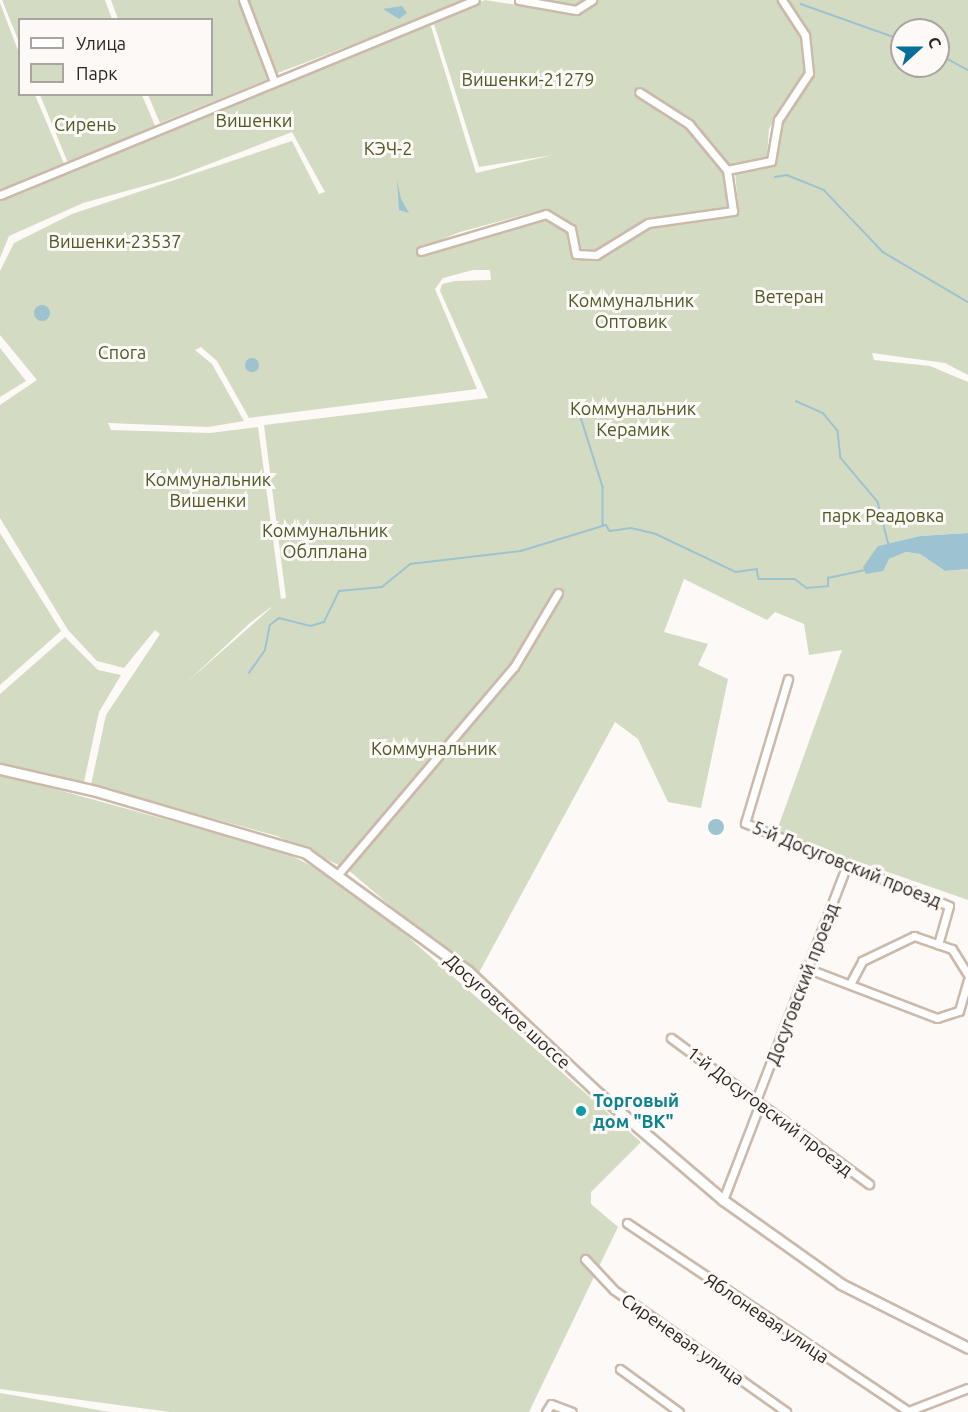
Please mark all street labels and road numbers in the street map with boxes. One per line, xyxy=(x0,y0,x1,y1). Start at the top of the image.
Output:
street label: 5-й Досуговский проезд xyxy=(749,816,945,912)
street label: Досуговский проезд xyxy=(761,900,843,1068)
street label: Досуговское шоссе xyxy=(441,949,575,1073)
street label: 1-й Досуговский проезд xyxy=(683,1042,857,1180)
street label: Яблоневая улица xyxy=(701,1268,833,1368)
street label: Сиреневая улица xyxy=(617,1289,749,1389)

